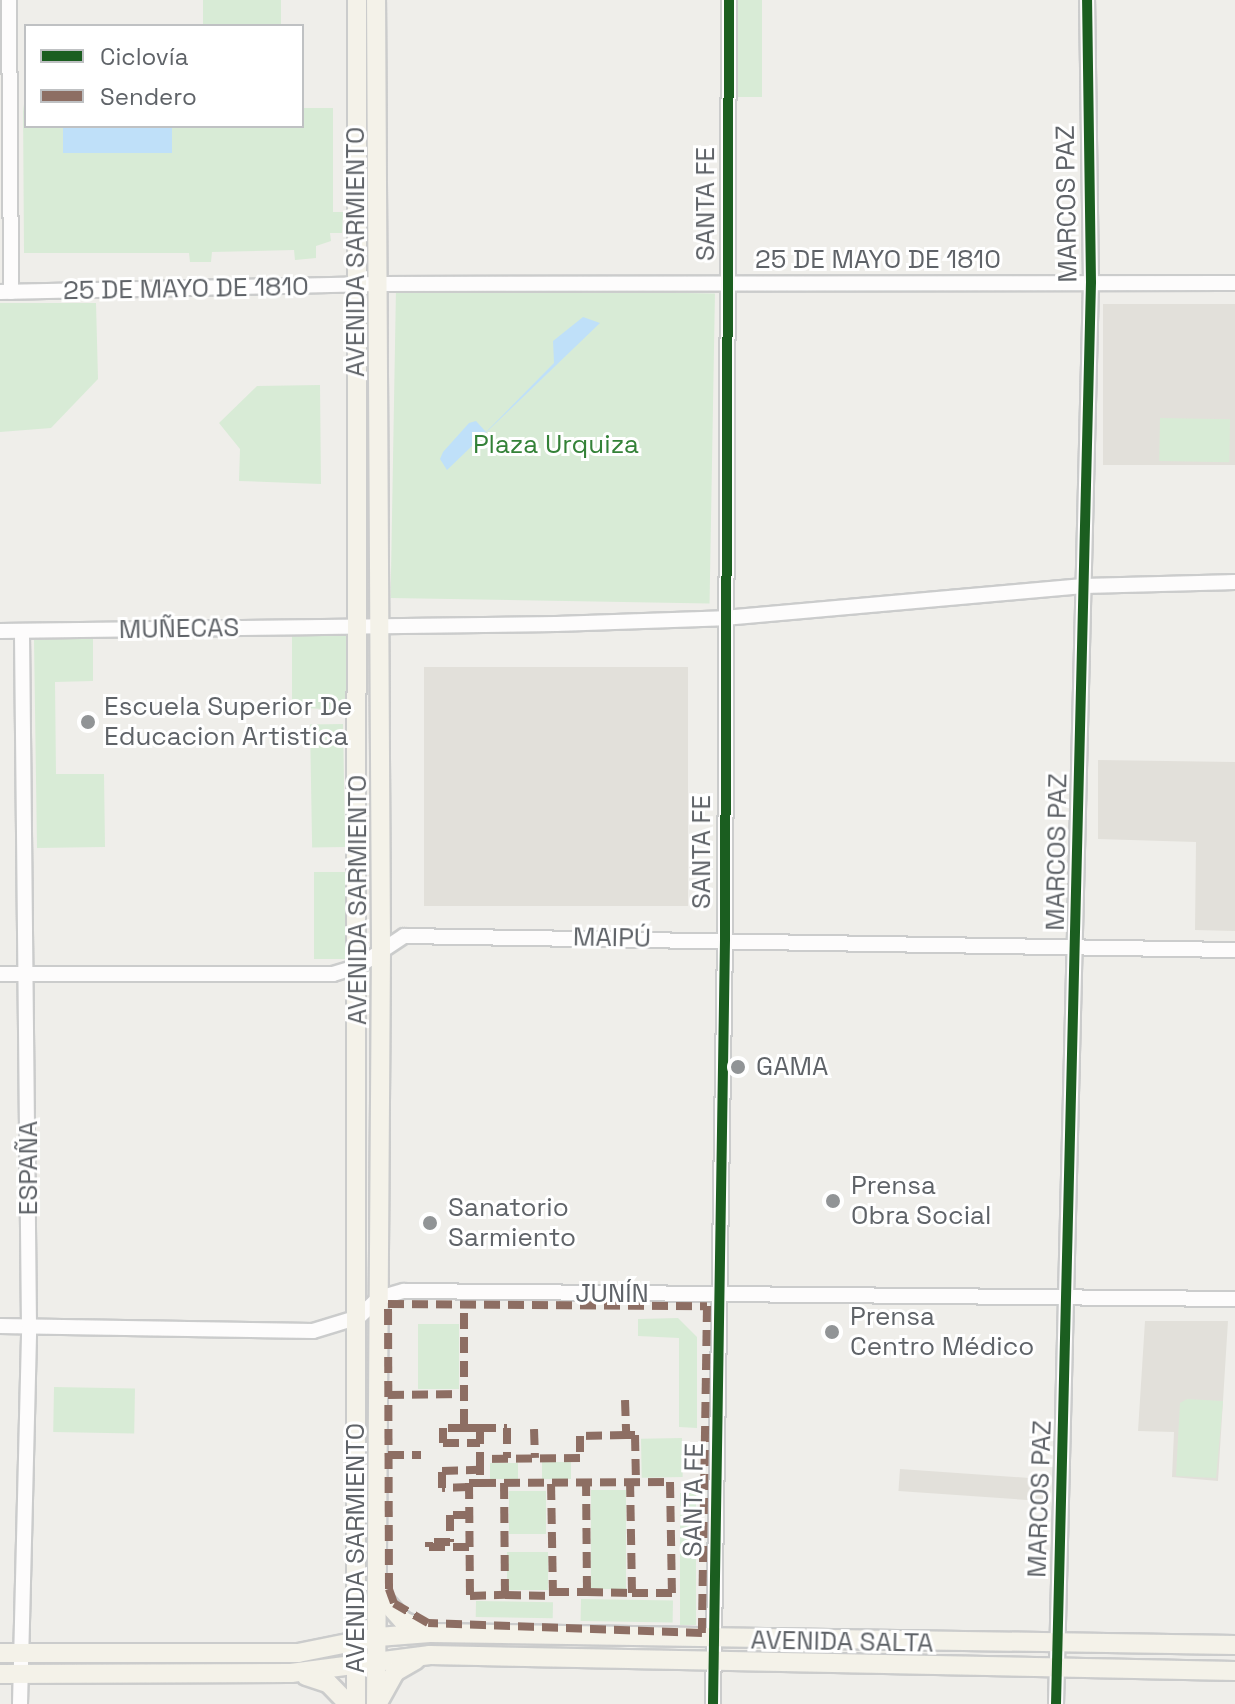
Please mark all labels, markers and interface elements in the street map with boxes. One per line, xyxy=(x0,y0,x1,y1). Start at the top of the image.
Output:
legend xyxy=(24,24,304,128)
text: Ciclovía xyxy=(100,41,188,72)
text: Sendero xyxy=(100,81,197,112)
street label: MARCOS PAZ xyxy=(1050,125,1084,283)
street label: AVENIDA SARMIENTO xyxy=(340,127,372,377)
street label: SANTA FE xyxy=(690,147,722,261)
street label: 25 DE MAYO DE 1810 xyxy=(755,244,1001,276)
street label: 25 DE MAYO DE 1810 xyxy=(63,271,309,307)
park label: Plaza Urquiza xyxy=(473,429,639,461)
street label: MUÑECAS xyxy=(119,612,239,646)
place label: Escuela Superior De Educacion Artistica xyxy=(104,691,353,752)
marker: Escuela Superior De Educacion Artistica xyxy=(79,713,97,731)
street label: MARCOS PAZ xyxy=(1040,773,1074,931)
street label: AVENIDA SARMIENTO xyxy=(342,775,374,1025)
street label: SANTA FE xyxy=(686,795,718,909)
street label: MAIPÚ xyxy=(573,922,651,954)
place label: GAMA xyxy=(756,1051,828,1083)
marker: GAMA xyxy=(727,1056,749,1078)
street label: ESPAÑA xyxy=(13,1121,45,1215)
place label: Prensa Obra Social xyxy=(851,1170,991,1232)
marker: Prensa Obra Social xyxy=(822,1190,844,1212)
place label: Sanatorio Sarmiento xyxy=(448,1192,576,1254)
marker: Sanatorio Sarmiento xyxy=(419,1212,441,1234)
street label: JUNÍN xyxy=(575,1278,649,1310)
place label: Prensa Centro Médico xyxy=(850,1301,1034,1362)
marker: Prensa Centro Médico xyxy=(821,1321,843,1343)
street label: MARCOS PAZ xyxy=(1022,1420,1058,1578)
street label: AVENIDA SARMIENTO xyxy=(340,1423,372,1673)
street label: SANTA FE xyxy=(677,1442,711,1558)
street label: AVENIDA SALTA xyxy=(750,1625,934,1659)

